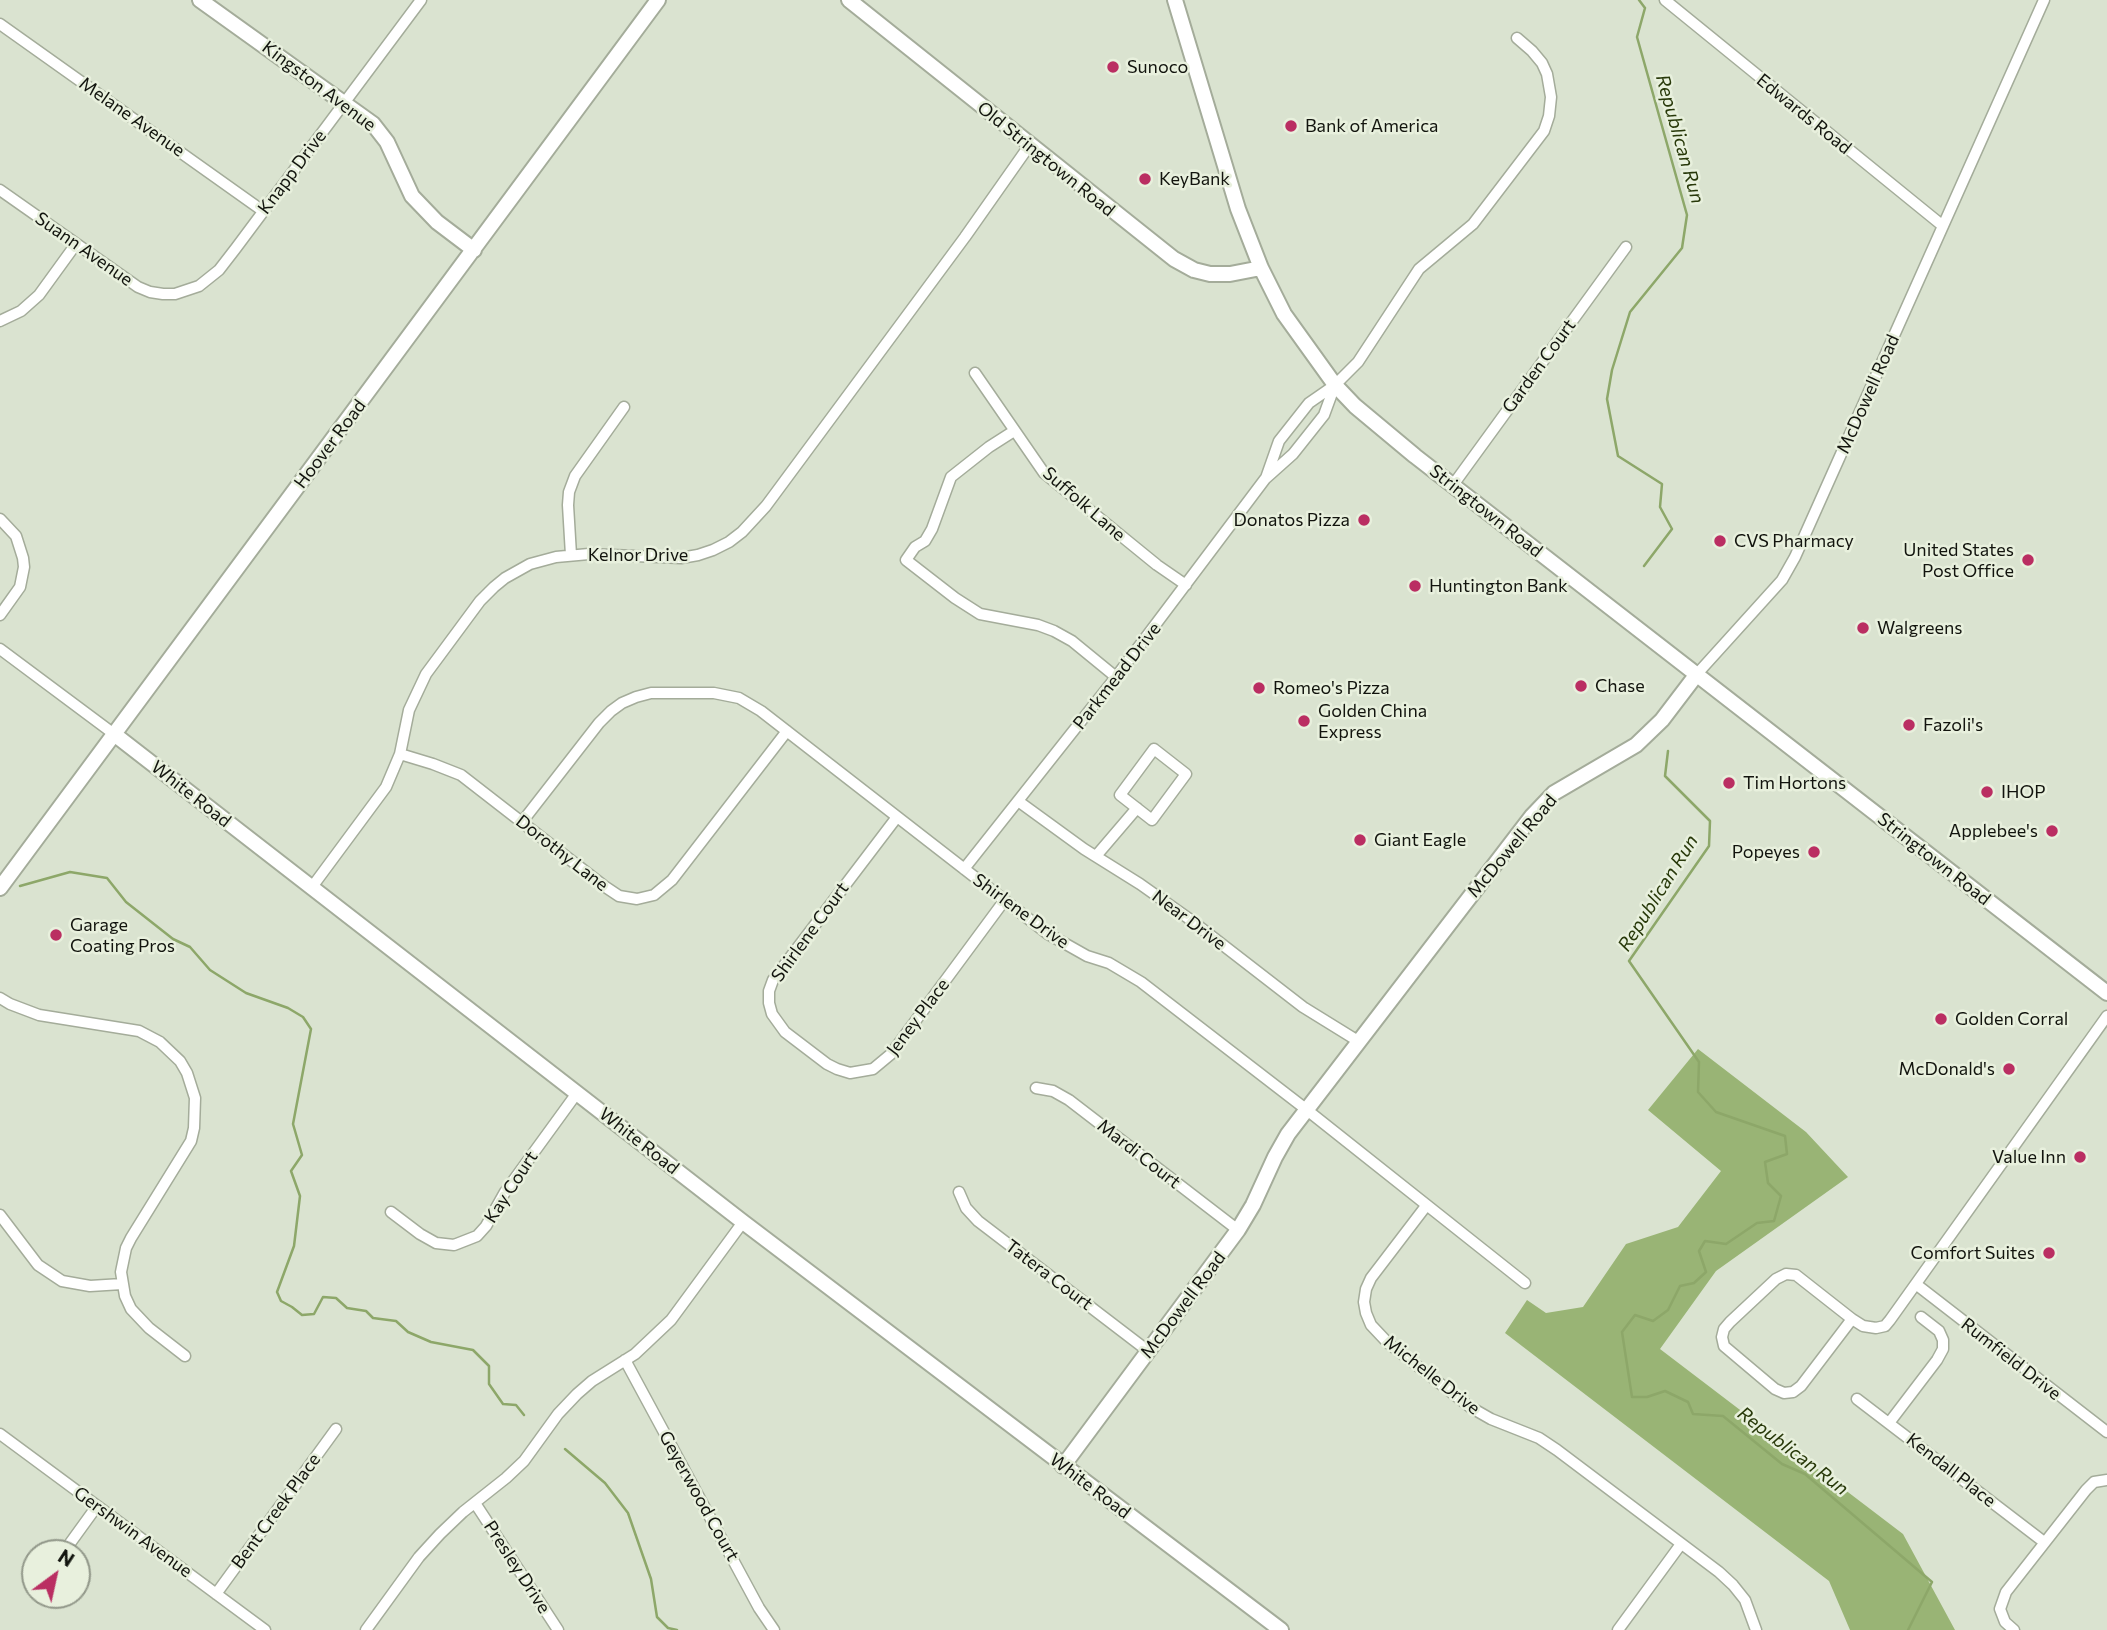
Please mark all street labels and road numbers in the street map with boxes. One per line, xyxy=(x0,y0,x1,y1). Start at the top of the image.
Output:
street label: Kingston Avenue xyxy=(258,36,380,136)
street label: Edwards Road xyxy=(1752,69,1856,159)
street label: Melane Avenue xyxy=(75,73,189,161)
street label: Old Stringtown Road xyxy=(973,97,1119,221)
street label: Knapp Drive xyxy=(253,126,331,218)
street label: Suann Avenue xyxy=(31,207,137,291)
street label: Garden Court xyxy=(1498,315,1580,417)
street label: McDowell Road xyxy=(1832,331,1904,457)
street label: Hoover Road xyxy=(290,395,370,493)
street label: Stringtown Road xyxy=(1425,460,1547,562)
street label: Suffolk Lane xyxy=(1038,462,1130,546)
street label: Kelnor Drive xyxy=(588,544,688,566)
street label: Parkmead Drive xyxy=(1069,618,1165,734)
street label: White Road xyxy=(147,756,235,832)
street label: McDowell Road xyxy=(1463,790,1561,902)
street label: Stringtown Road xyxy=(1873,808,1995,910)
street label: Dorothy Lane xyxy=(511,810,613,896)
street label: Shirlene Drive xyxy=(969,869,1073,953)
street label: Shirlene Court xyxy=(767,878,853,986)
street label: Near Drive xyxy=(1148,885,1230,955)
street label: Jeney Place xyxy=(882,974,954,1060)
street label: White Road xyxy=(595,1103,683,1179)
street label: Mardi Court xyxy=(1093,1115,1185,1193)
street label: Kay Court xyxy=(480,1147,542,1227)
street label: Tatera Court xyxy=(1001,1235,1097,1315)
street label: McDowell Road xyxy=(1136,1247,1230,1363)
street label: Rumfield Drive xyxy=(1957,1313,2065,1405)
street label: Michelle Drive xyxy=(1380,1331,1484,1419)
street label: Geyerwood Court xyxy=(654,1427,744,1565)
street label: Kendall Place xyxy=(1902,1428,2000,1512)
street label: Bent Creek Place xyxy=(227,1449,325,1573)
street label: White Road xyxy=(1045,1449,1135,1523)
street label: Gershwin Avenue xyxy=(70,1482,196,1582)
street label: Presley Drive xyxy=(479,1517,555,1617)

